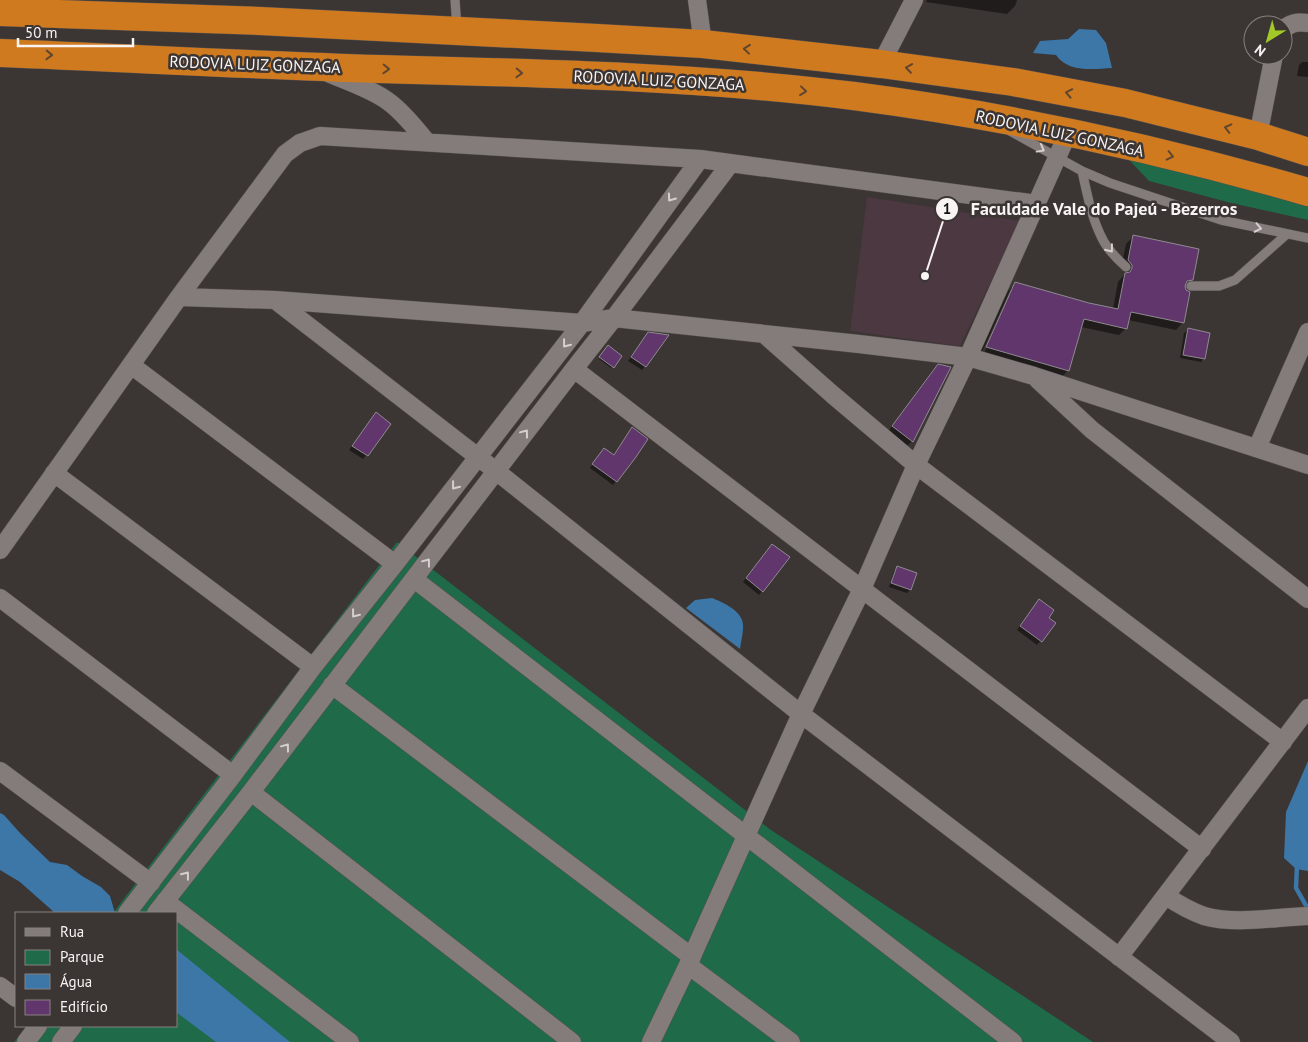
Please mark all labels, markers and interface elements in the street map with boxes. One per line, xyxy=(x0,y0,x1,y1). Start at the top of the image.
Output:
scale bar xyxy=(18,15,132,47)
north arrow xyxy=(1243,15,1293,65)
text: 50 m xyxy=(25,23,58,42)
text: N xyxy=(1251,40,1269,60)
one-way arrow xyxy=(743,44,751,55)
one-way arrow xyxy=(45,50,53,61)
street label: RODOVIA LUIZ GONZAGA xyxy=(169,51,342,77)
one-way arrow xyxy=(904,63,912,74)
one-way arrow xyxy=(382,64,390,74)
street label: RODOVIA LUIZ GONZAGA xyxy=(573,66,746,94)
one-way arrow xyxy=(515,68,523,78)
one-way arrow xyxy=(799,85,807,96)
one-way arrow xyxy=(1065,88,1073,98)
street label: RODOVIA LUIZ GONZAGA xyxy=(974,105,1146,161)
one-way arrow xyxy=(1223,123,1232,134)
one-way arrow xyxy=(1036,142,1045,152)
one-way arrow xyxy=(1165,150,1174,161)
callout: Faculdade Vale do Pajeú - Bezerros xyxy=(934,192,1248,225)
one-way arrow xyxy=(668,193,677,202)
text: Faculdade Vale do Pajeú - Bezerros xyxy=(971,197,1238,220)
text: 1 xyxy=(943,199,951,218)
one-way arrow xyxy=(1254,222,1263,233)
one-way arrow xyxy=(1104,243,1113,253)
one-way arrow xyxy=(563,338,571,347)
one-way arrow xyxy=(520,430,528,439)
one-way arrow xyxy=(452,480,461,490)
one-way arrow xyxy=(421,558,430,568)
one-way arrow xyxy=(353,608,361,617)
one-way arrow xyxy=(280,743,289,753)
one-way arrow xyxy=(180,872,188,881)
legend xyxy=(15,912,178,1027)
text: Rua xyxy=(60,922,84,941)
text: Parque xyxy=(60,947,104,966)
text: Água xyxy=(60,972,92,991)
text: Edifício xyxy=(60,997,108,1016)

